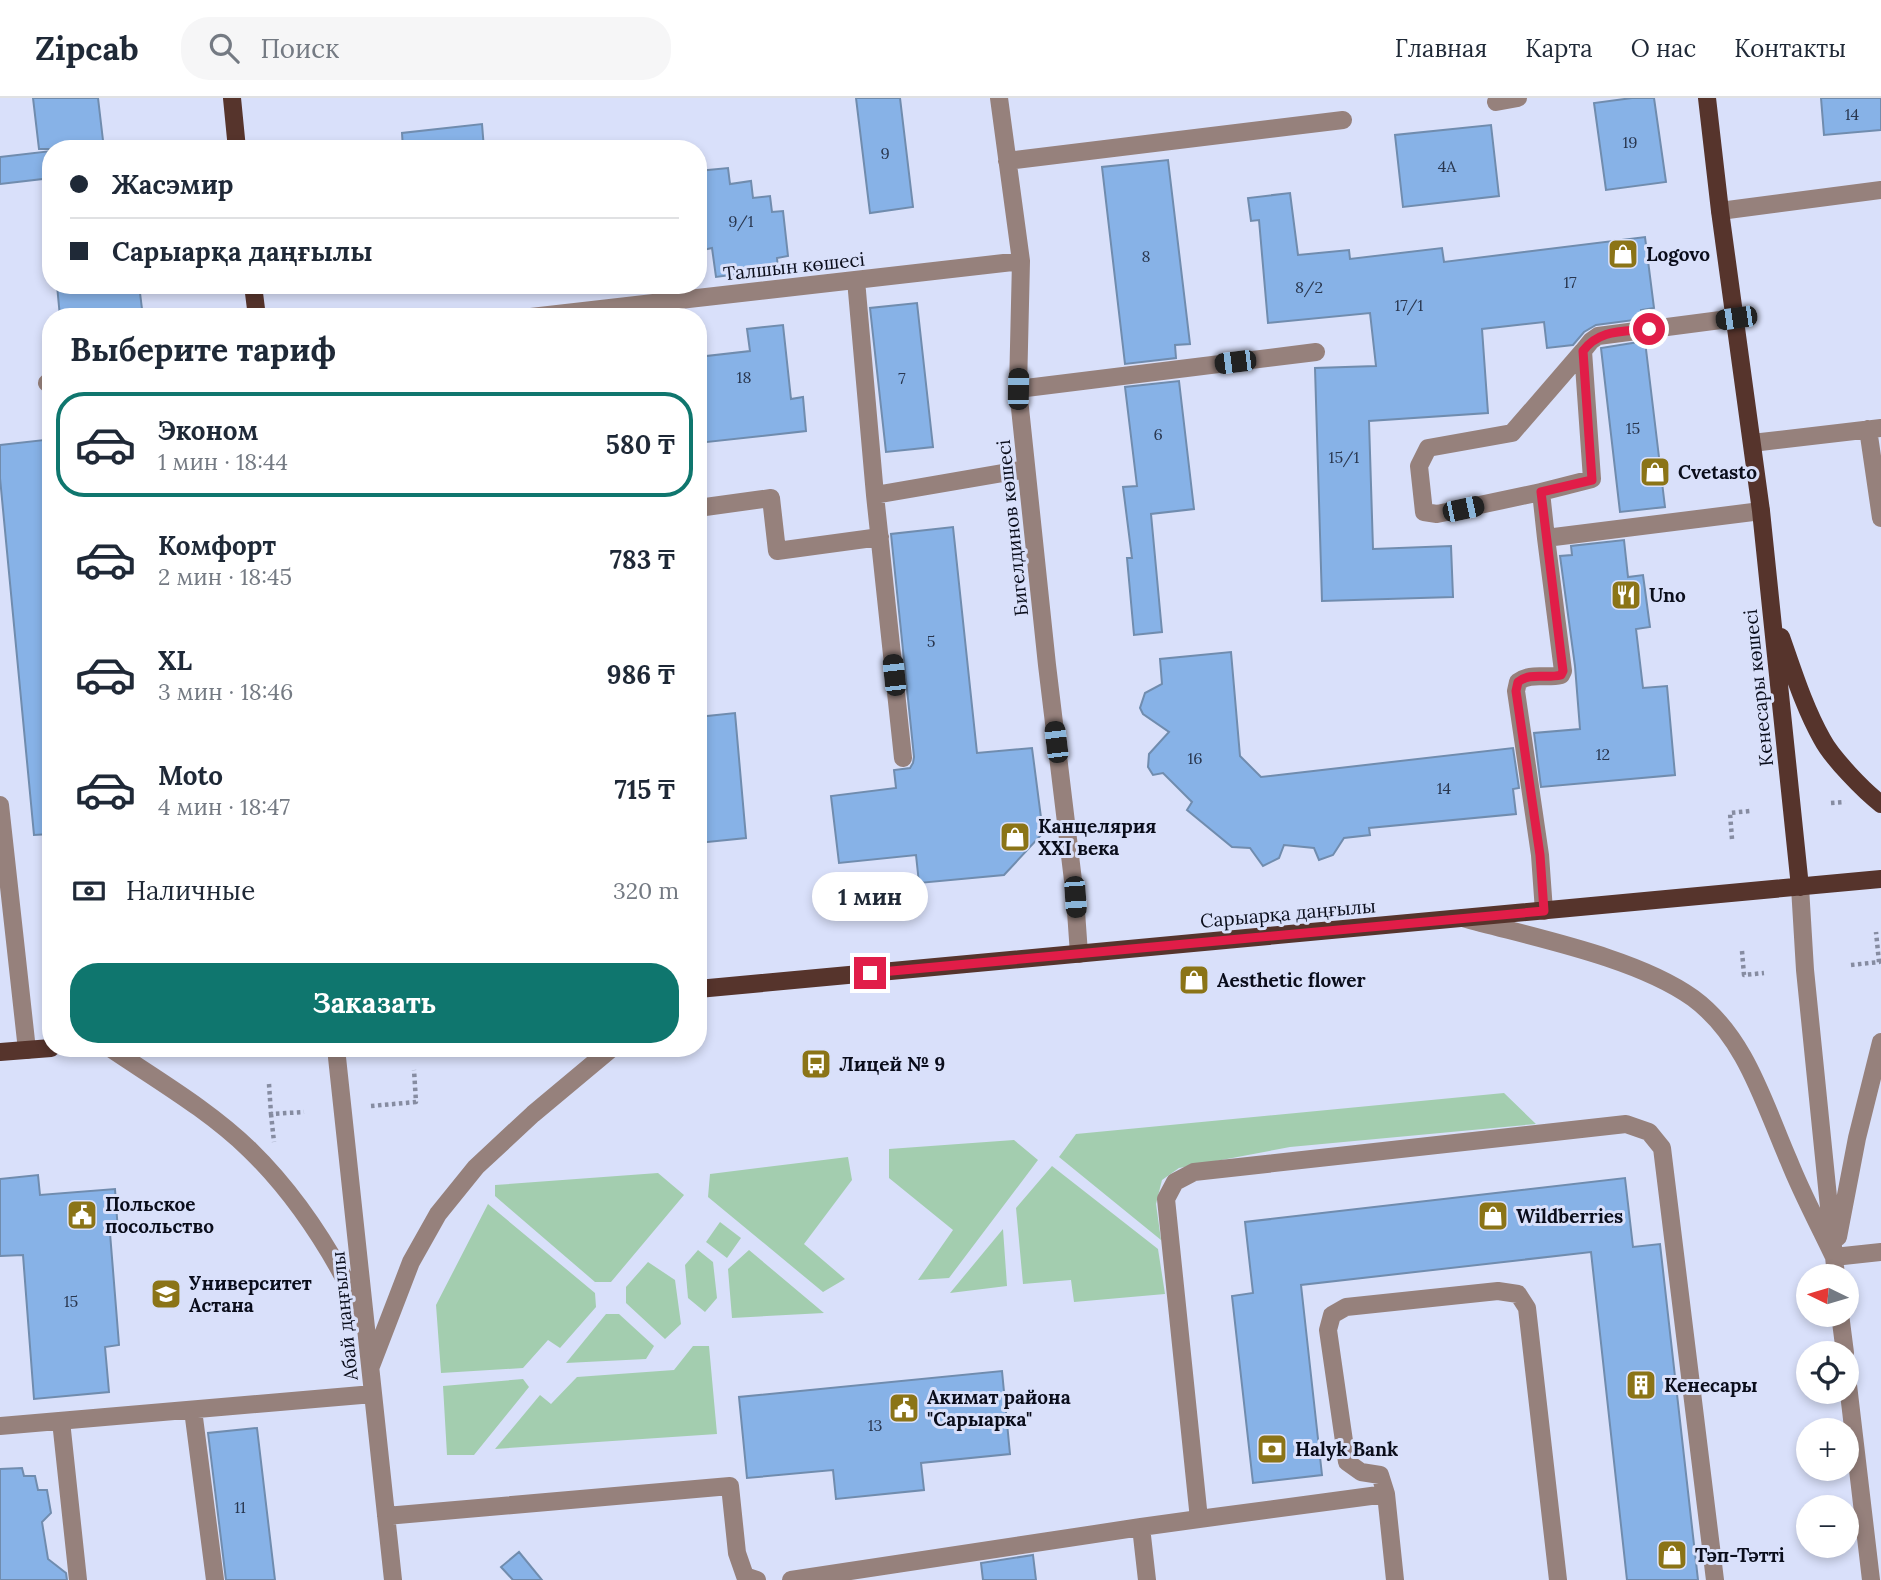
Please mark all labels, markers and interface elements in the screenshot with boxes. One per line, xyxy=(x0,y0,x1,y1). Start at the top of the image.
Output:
search box xyxy=(181,17,671,80)
text: Zipcab xyxy=(35,27,139,69)
icon: search xyxy=(205,29,243,67)
text: Поиск xyxy=(261,32,339,65)
text: Главная xyxy=(1395,33,1487,64)
text: Карта xyxy=(1525,33,1593,64)
text: О нас xyxy=(1631,33,1696,64)
text: Контакты xyxy=(1734,33,1846,64)
house number: 14 xyxy=(1845,104,1860,124)
house number: 19 xyxy=(1622,132,1638,152)
house number: 9 xyxy=(880,143,890,163)
house number: 4А xyxy=(1438,156,1457,176)
text: Жасэмир xyxy=(112,168,233,201)
house number: 9/1 xyxy=(728,211,754,232)
text: Сарыарқа даңғылы xyxy=(112,235,372,268)
shop icon: Logovo xyxy=(1606,237,1640,271)
place label: Logovo xyxy=(1646,242,1710,266)
house number: 8 xyxy=(1142,246,1151,266)
street label: Талшын көшесі xyxy=(722,247,866,285)
house number: 17 xyxy=(1563,272,1577,292)
house number: 8/2 xyxy=(1295,277,1323,298)
house number: 17/1 xyxy=(1395,295,1424,316)
car xyxy=(1714,305,1759,331)
route start xyxy=(1633,313,1665,345)
text: Выберите тариф xyxy=(70,329,336,370)
car xyxy=(1213,349,1258,375)
house number: 18 xyxy=(737,367,751,387)
house number: 7 xyxy=(898,368,906,388)
car xyxy=(1008,368,1029,410)
icon: car xyxy=(74,413,137,476)
text: Эконом xyxy=(158,414,258,447)
house number: 15 xyxy=(1626,418,1640,438)
house number: 6 xyxy=(1153,424,1163,444)
text: 580 ₸ xyxy=(606,428,675,461)
street label: Бигелдинов көшесі xyxy=(991,439,1033,617)
text: 1 мин · 18:44 xyxy=(158,447,288,476)
house number: 15/1 xyxy=(1329,447,1360,468)
shop icon: Cvetasto xyxy=(1638,455,1672,489)
place label: Cvetasto xyxy=(1678,460,1757,484)
car xyxy=(1441,494,1486,524)
icon: car xyxy=(74,528,137,591)
text: Комфорт xyxy=(158,529,276,562)
text: 783 ₸ xyxy=(610,543,675,576)
text: 2 мин · 18:45 xyxy=(158,562,292,591)
restaurant icon: Uno xyxy=(1609,578,1643,612)
place label: Uno xyxy=(1649,583,1686,607)
street label: Кенесары көшесі xyxy=(1738,608,1778,768)
house number: 5 xyxy=(927,631,935,651)
icon: car xyxy=(74,643,137,706)
text: XL xyxy=(158,644,192,677)
car xyxy=(882,653,907,697)
text: 986 ₸ xyxy=(606,658,675,691)
text: 3 мин · 18:46 xyxy=(158,677,293,706)
car xyxy=(1044,720,1069,764)
house number: 12 xyxy=(1596,744,1610,764)
house number: 16 xyxy=(1187,748,1203,768)
icon: car xyxy=(74,758,137,821)
text: Moto xyxy=(158,759,223,792)
text: 715 ₸ xyxy=(614,773,675,806)
house number: 14 xyxy=(1437,778,1452,798)
text: 4 мин · 18:47 xyxy=(158,792,290,821)
place label: Канцелярия XXI века xyxy=(1038,814,1156,860)
shop icon: Канцелярия XXI века xyxy=(998,820,1032,854)
icon: cash xyxy=(70,872,108,910)
callout: 1 мин xyxy=(812,872,928,920)
text: Наличные xyxy=(126,874,255,907)
car xyxy=(1064,875,1087,919)
text: 320 m xyxy=(613,876,679,905)
text: 1 мин xyxy=(838,882,902,911)
street label: Сарыарқа даңғылы xyxy=(1199,893,1377,933)
route end xyxy=(854,957,886,989)
button: Заказать xyxy=(70,963,679,1043)
shop icon: Aesthetic flower xyxy=(1177,963,1211,997)
place label: Aesthetic flower xyxy=(1217,968,1366,992)
bus stop icon: Лицей № 9 xyxy=(799,1047,833,1081)
place label: Лицей № 9 xyxy=(839,1052,945,1076)
place label: Польское посольство xyxy=(105,1192,214,1238)
public building icon: Польское посольство xyxy=(65,1198,99,1232)
shop icon: Wildberries xyxy=(1476,1199,1510,1233)
place label: Wildberries xyxy=(1516,1204,1623,1228)
street label: Абай даңғылы xyxy=(325,1250,363,1383)
north arrow xyxy=(1796,1264,1858,1326)
map controls xyxy=(1796,1264,1859,1558)
place label: Университет Астана xyxy=(189,1271,312,1317)
school or university icon: Университет Астана xyxy=(149,1277,183,1311)
house number: 15 xyxy=(64,1291,78,1311)
button: locate xyxy=(1796,1341,1859,1404)
building icon: Кенесары xyxy=(1624,1368,1658,1402)
place label: Кенесары xyxy=(1664,1373,1758,1397)
place label: Акимат района "Сарыарка" xyxy=(927,1385,1071,1431)
public building icon: Акимат района "Сарыарка" xyxy=(887,1391,921,1425)
house number: 13 xyxy=(868,1415,882,1435)
button: + xyxy=(1796,1418,1859,1481)
bank icon: Halyk Bank xyxy=(1255,1432,1289,1466)
place label: Halyk Bank xyxy=(1295,1437,1398,1461)
button: − xyxy=(1796,1495,1859,1558)
house number: 11 xyxy=(234,1497,246,1517)
shop icon: Тәп-Тәтті xyxy=(1655,1538,1689,1572)
place label: Тәп-Тәтті xyxy=(1695,1543,1785,1567)

